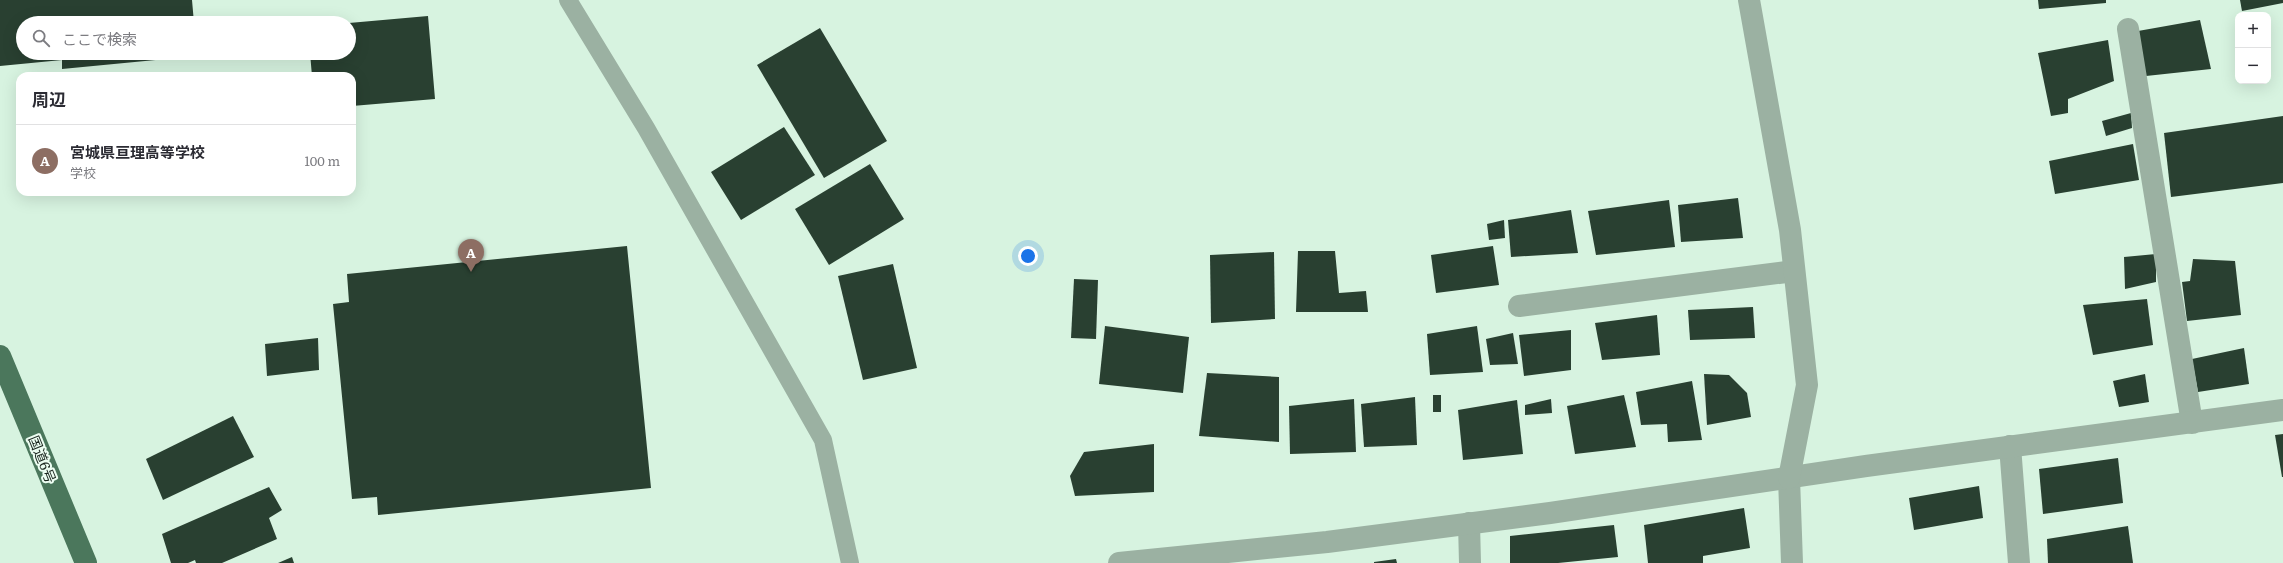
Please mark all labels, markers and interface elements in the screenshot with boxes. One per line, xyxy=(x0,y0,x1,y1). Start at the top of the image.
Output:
map controls xyxy=(2235,12,2271,84)
button: + xyxy=(2235,12,2271,48)
search box xyxy=(16,16,356,60)
icon: search xyxy=(30,27,52,49)
text: ここで検索 xyxy=(62,27,137,50)
button: − xyxy=(2235,48,2271,84)
text: 周辺 xyxy=(32,86,66,111)
text: 宮城県亘理高等学校 xyxy=(70,140,205,163)
text: A xyxy=(40,151,50,170)
text: 100 m xyxy=(304,151,340,170)
text: 学校 xyxy=(70,163,96,182)
pin: A xyxy=(458,239,484,272)
your location xyxy=(1018,246,1038,266)
street label: 国道6号 xyxy=(24,432,62,486)

